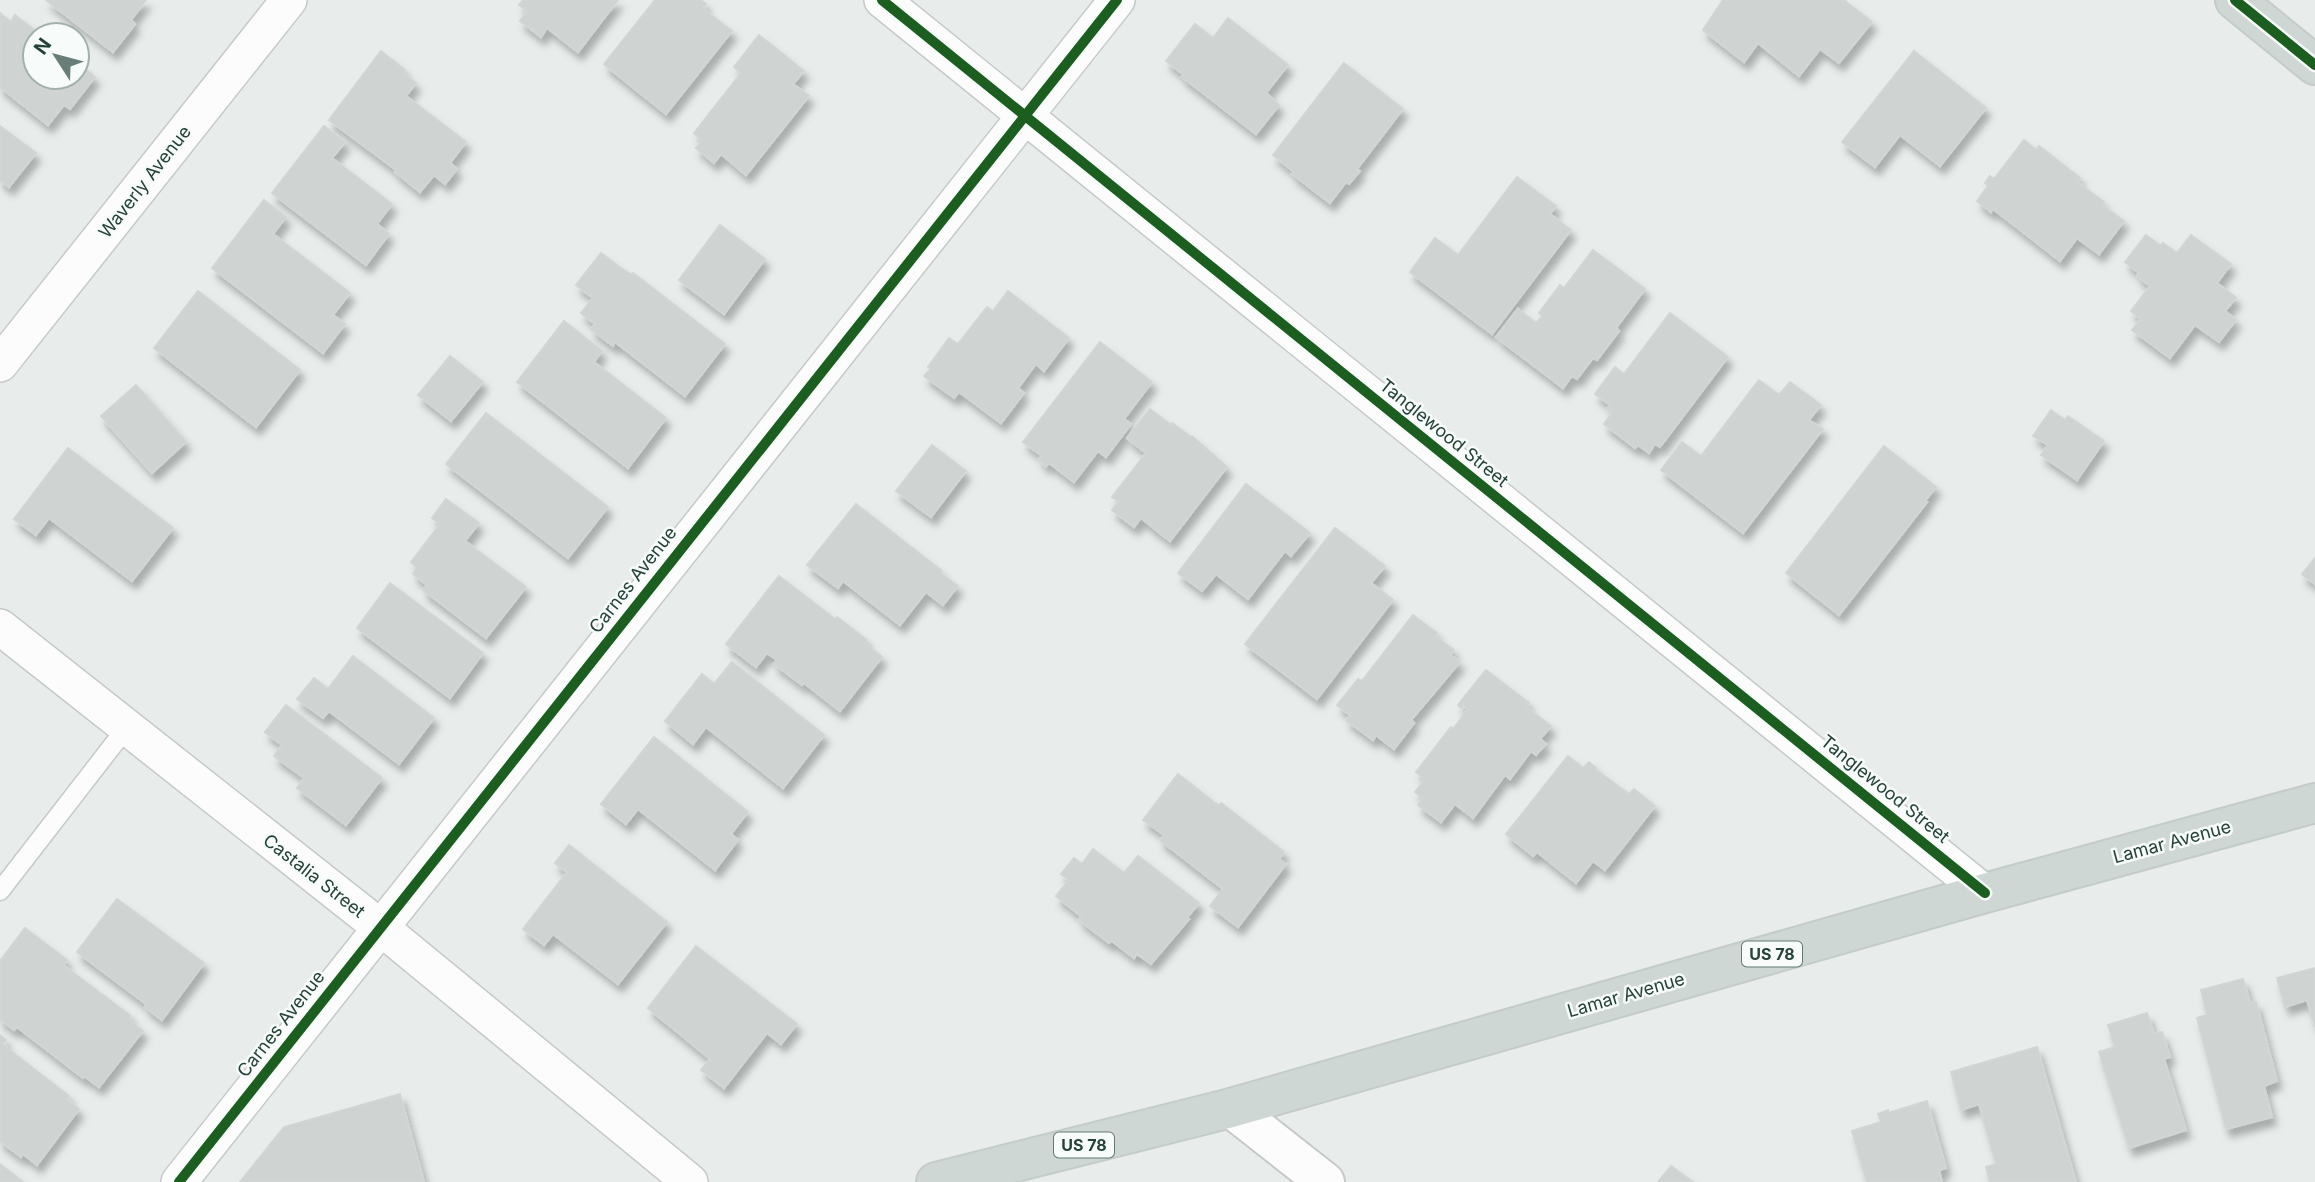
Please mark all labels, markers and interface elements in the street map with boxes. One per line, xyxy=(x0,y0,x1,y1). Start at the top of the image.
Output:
north arrow xyxy=(21,21,91,91)
text: N xyxy=(29,34,56,59)
street label: Waverly Avenue xyxy=(94,121,195,242)
street label: Tanglewood Street xyxy=(1376,374,1513,491)
street label: Carnes Avenue xyxy=(585,522,681,637)
street label: Tanglewood Street xyxy=(1817,730,1954,847)
street label: Lamar Avenue xyxy=(2111,816,2233,867)
street label: Castalia Street xyxy=(259,829,370,922)
road number: US 78 xyxy=(1742,942,1802,966)
street label: Carnes Avenue xyxy=(233,966,329,1081)
street label: Lamar Avenue xyxy=(1565,968,1687,1021)
road number: US 78 xyxy=(1054,1133,1114,1158)

